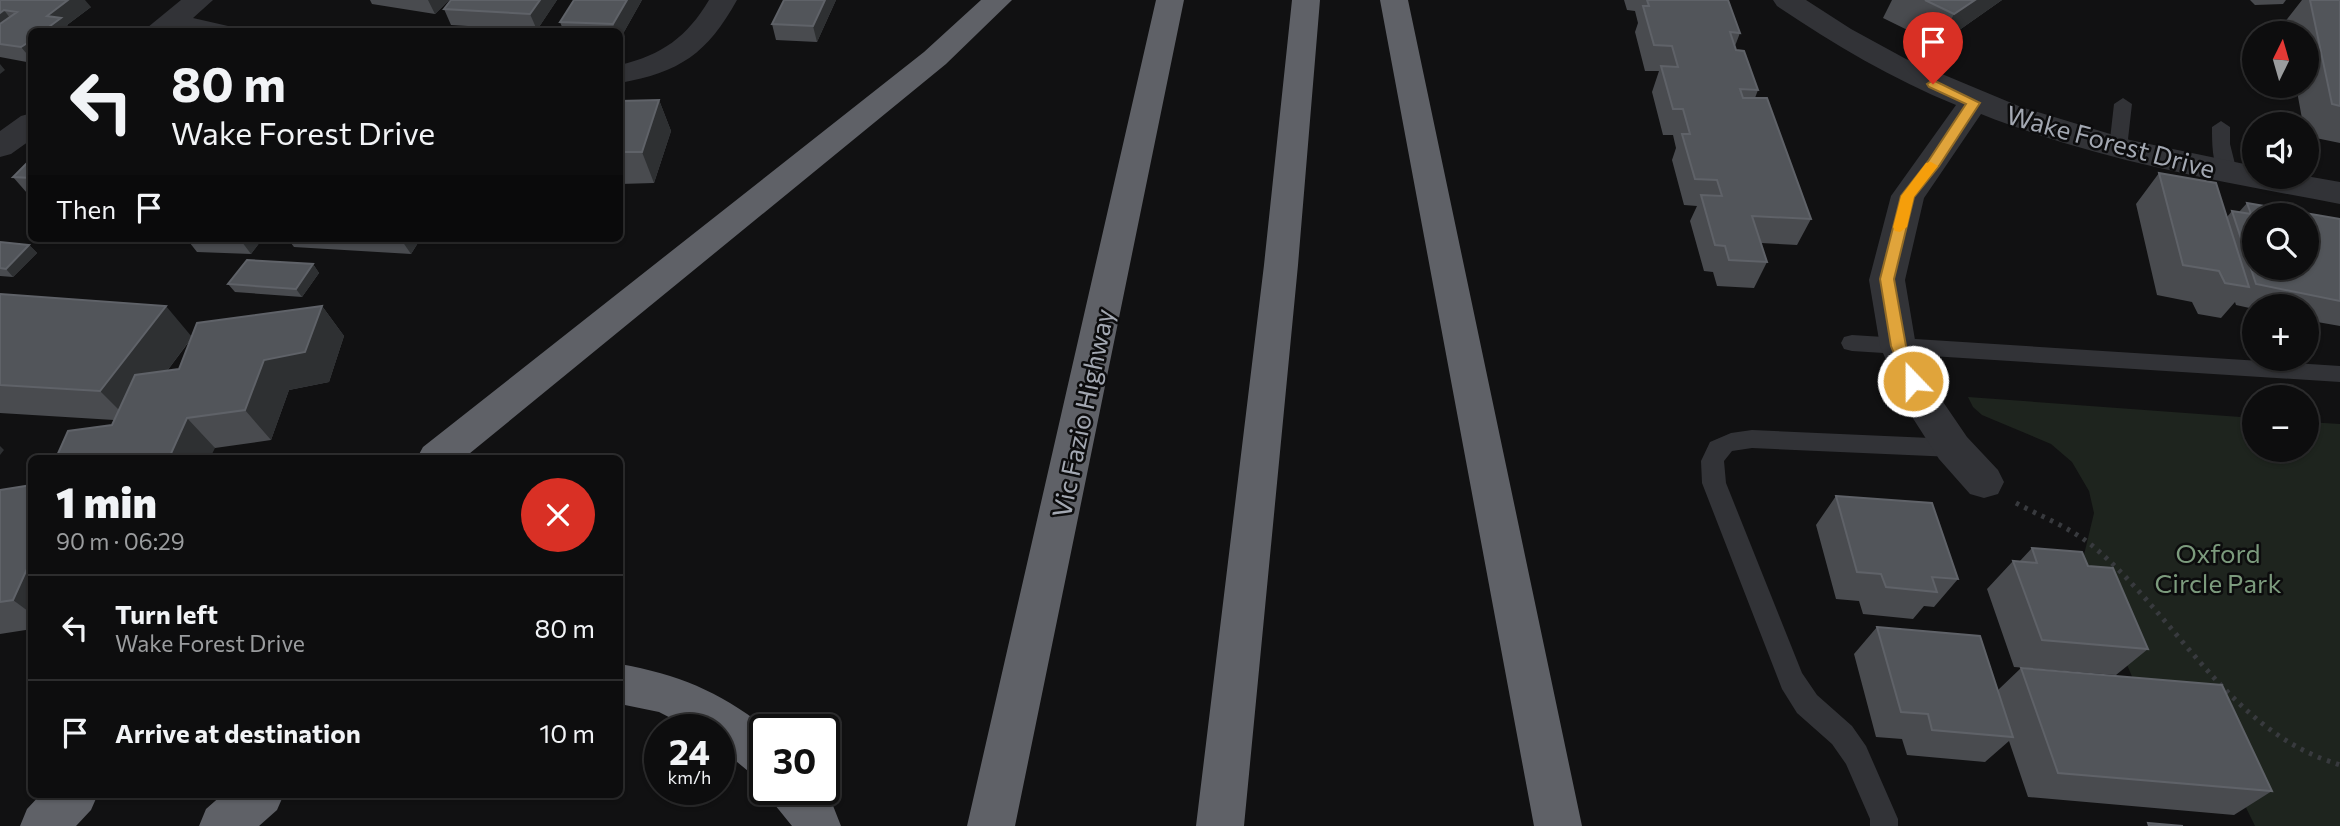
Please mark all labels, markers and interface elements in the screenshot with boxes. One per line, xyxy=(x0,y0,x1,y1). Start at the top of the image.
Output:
pin xyxy=(1903,12.0,1963,84)
north arrow xyxy=(2242,21,2319,98)
map controls xyxy=(2242,21,2319,462)
icon: arrive xyxy=(1914,23,1952,61)
text: 80 m xyxy=(171,52,286,112)
icon: left xyxy=(56,56,147,147)
street label: Wake Forest Drive xyxy=(2003,98,2219,184)
text: Wake Forest Drive xyxy=(171,112,435,152)
button: sound xyxy=(2242,112,2319,189)
icon: arrive xyxy=(130,189,168,227)
text: Then xyxy=(56,193,116,224)
button: search xyxy=(2242,203,2319,280)
button: + xyxy=(2242,294,2319,371)
street label: Vic Fazio Highway xyxy=(1045,306,1119,520)
position arrow xyxy=(1876,344,1950,418)
button: − xyxy=(2242,385,2319,462)
text: 1 min xyxy=(56,475,157,527)
button: close xyxy=(521,478,595,552)
text: 90 m · 06:29 xyxy=(56,527,185,555)
park label: Oxford Circle Park xyxy=(2155,537,2281,598)
text: Turn left xyxy=(115,598,218,629)
icon: left xyxy=(56,609,94,647)
text: 80 m xyxy=(535,612,595,643)
text: Wake Forest Drive xyxy=(115,629,305,657)
icon: arrive xyxy=(56,714,94,752)
speed limit sign: 30 xyxy=(749,714,840,805)
text: Arrive at destination xyxy=(115,717,361,748)
text: 10 m xyxy=(539,717,595,748)
text: 24 xyxy=(669,729,710,772)
text: km/h xyxy=(668,766,711,788)

